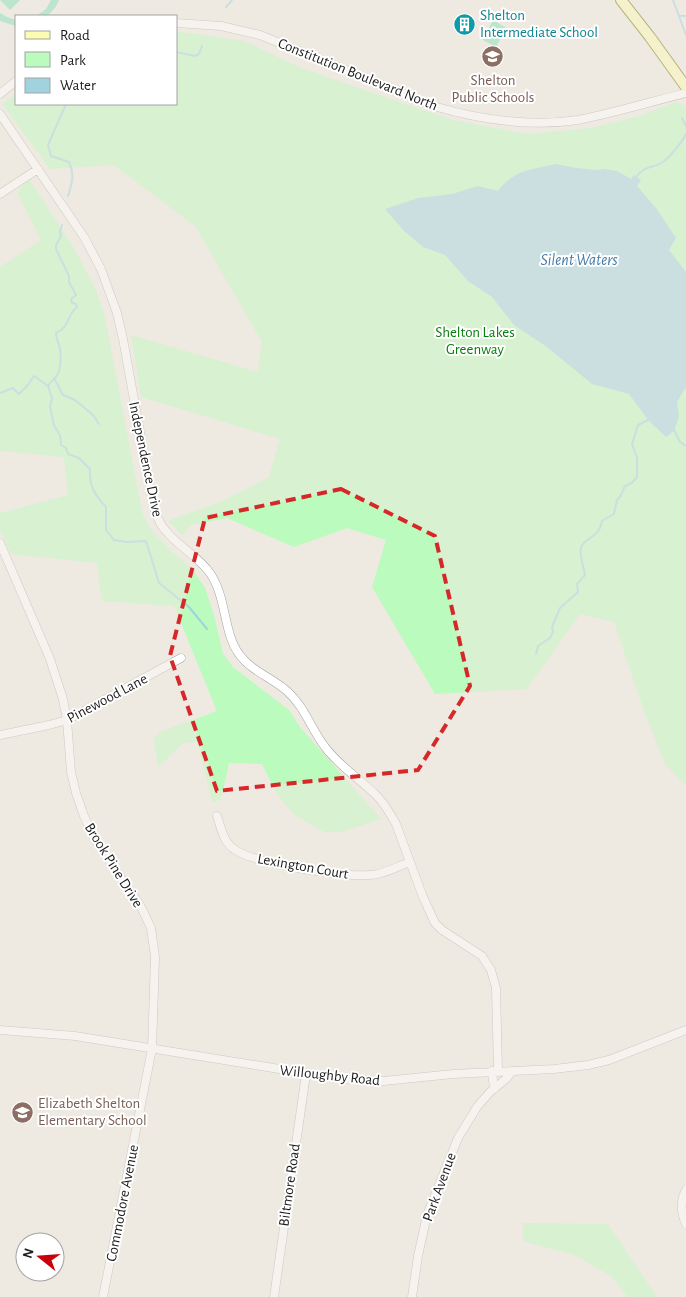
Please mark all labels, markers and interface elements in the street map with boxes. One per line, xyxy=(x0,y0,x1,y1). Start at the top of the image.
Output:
place label: Shelton Intermediate School xyxy=(480,8,598,40)
building icon: Shelton Intermediate School xyxy=(452,12,476,36)
legend xyxy=(15,15,178,105)
text: Road xyxy=(60,28,90,43)
street label: Constitution Boulevard North xyxy=(276,36,440,113)
school or university icon: Shelton Public Schools xyxy=(481,45,505,69)
text: Park xyxy=(60,53,86,68)
place label: Shelton Public Schools xyxy=(452,73,534,105)
text: Water xyxy=(60,78,96,93)
water label: Silent Waters xyxy=(541,252,617,268)
park label: Shelton Lakes Greenway xyxy=(435,325,515,357)
street label: Independence Drive xyxy=(126,400,165,518)
street label: Pinewood Lane xyxy=(65,671,150,726)
street label: Brook Pine Drive xyxy=(82,820,146,910)
street label: Lexington Court xyxy=(256,851,350,882)
street label: Willoughby Road xyxy=(279,1063,381,1088)
place label: Elizabeth Shelton Elementary School xyxy=(38,1096,147,1128)
school or university icon: Elizabeth Shelton Elementary School xyxy=(10,1100,34,1124)
street label: Biltmore Road xyxy=(276,1142,303,1227)
street label: Commodore Avenue xyxy=(104,1143,141,1263)
street label: Park Avenue xyxy=(420,1151,459,1224)
north arrow xyxy=(15,1232,65,1282)
text: N xyxy=(20,1247,37,1260)

